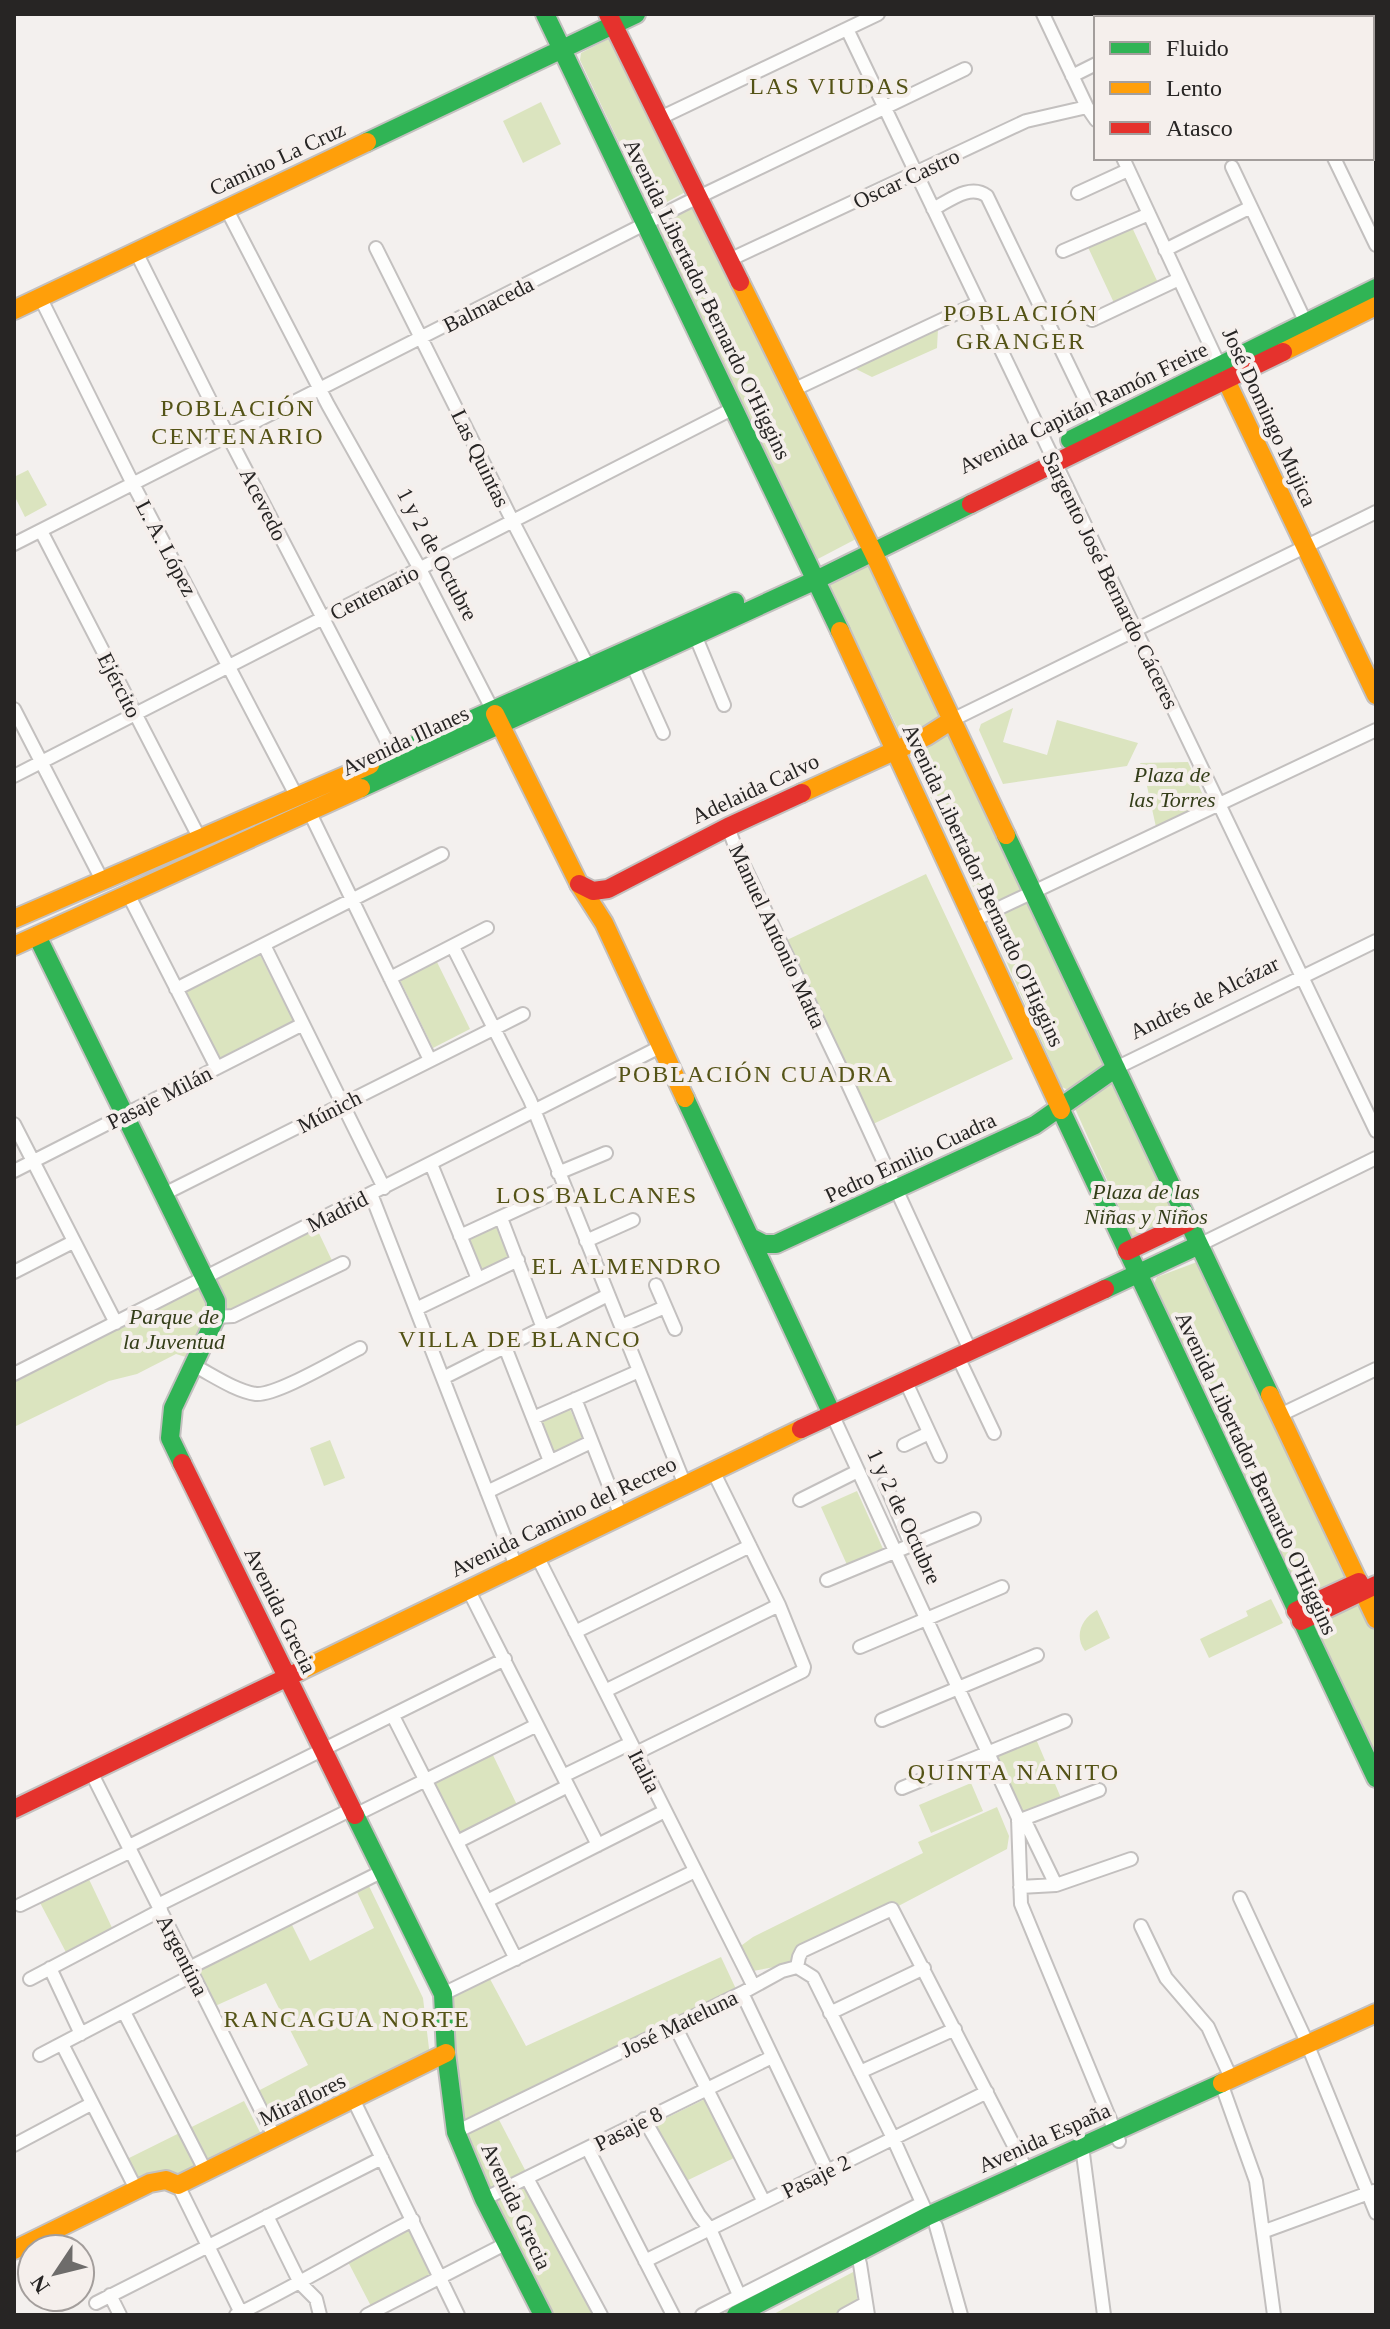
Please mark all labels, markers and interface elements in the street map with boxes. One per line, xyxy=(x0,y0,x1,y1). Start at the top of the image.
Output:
legend xyxy=(1094,16,1374,160)
text: Fluido xyxy=(1166,35,1229,61)
district label: LAS VIUDAS xyxy=(749,73,911,99)
text: Lento xyxy=(1166,75,1222,101)
text: Atasco xyxy=(1166,115,1233,141)
street label: Camino La Cruz xyxy=(205,116,349,201)
street label: Avenida Libertador Bernardo O'Higgins xyxy=(619,135,796,464)
street label: Oscar Castro xyxy=(849,143,963,214)
street label: Balmaceda xyxy=(439,271,538,338)
district label: POBLACIÓN GRANGER xyxy=(943,300,1099,354)
street label: José Domingo Mujica xyxy=(1217,324,1322,511)
street label: Avenida Capitán Ramón Freire xyxy=(955,336,1212,479)
district label: POBLACIÓN CENTENARIO xyxy=(151,395,325,449)
street label: Las Quintas xyxy=(446,405,515,511)
street label: Sargento José Bernardo Cáceres xyxy=(1037,447,1184,713)
street label: Acevedo xyxy=(235,464,292,545)
street label: 1 y 2 de Octubre xyxy=(392,484,483,625)
street label: L. A. López xyxy=(131,496,202,601)
street label: Centenario xyxy=(326,559,423,625)
street label: Ejército xyxy=(93,649,147,722)
street label: Avenida Illanes xyxy=(338,700,473,781)
street label: Avenida Libertador Bernardo O'Higgins xyxy=(897,720,1070,1051)
street label: Adelaida Calvo xyxy=(688,748,823,829)
park label: Plaza de las Torres xyxy=(1128,762,1216,812)
street label: Manuel Antonio Matta xyxy=(724,840,831,1033)
street label: Andrés de Alcázar xyxy=(1126,950,1283,1044)
street label: Pasaje Milán xyxy=(103,1060,216,1135)
district label: POBLACIÓN CUADRA xyxy=(618,1061,894,1087)
street label: Múnich xyxy=(293,1085,365,1138)
street label: Pedro Emilio Cuadra xyxy=(821,1107,1000,1208)
park label: Plaza de las Niñas y Niños xyxy=(1083,1179,1208,1229)
district label: LOS BALCANES xyxy=(496,1182,698,1208)
street label: Madrid xyxy=(303,1186,372,1237)
district label: EL ALMENDRO xyxy=(531,1253,723,1279)
park label: Parque de la Juventud xyxy=(123,1304,226,1354)
street label: Avenida Libertador Bernardo O'Higgins xyxy=(1170,1308,1343,1639)
district label: VILLA DE BLANCO xyxy=(398,1326,642,1352)
street label: 1 y 2 de Octubre xyxy=(862,1444,947,1588)
street label: Avenida Camino del Recreo xyxy=(446,1451,680,1582)
street label: Avenida Grecia xyxy=(239,1543,322,1677)
street label: Italia xyxy=(623,1745,666,1797)
district label: QUINTA NANITO xyxy=(908,1759,1120,1785)
street label: Argentina xyxy=(152,1911,214,2000)
street label: José Mateluna xyxy=(617,1984,742,2062)
district label: RANCAGUA NORTE xyxy=(223,2006,471,2032)
street label: Miraflores xyxy=(255,2068,349,2131)
street label: Avenida España xyxy=(974,2097,1114,2178)
street label: Pasaje 8 xyxy=(590,2101,666,2156)
street label: Avenida Grecia xyxy=(476,2139,557,2274)
street label: Pasaje 2 xyxy=(778,2149,854,2204)
north arrow xyxy=(16,2233,96,2313)
text: N xyxy=(25,2270,55,2298)

